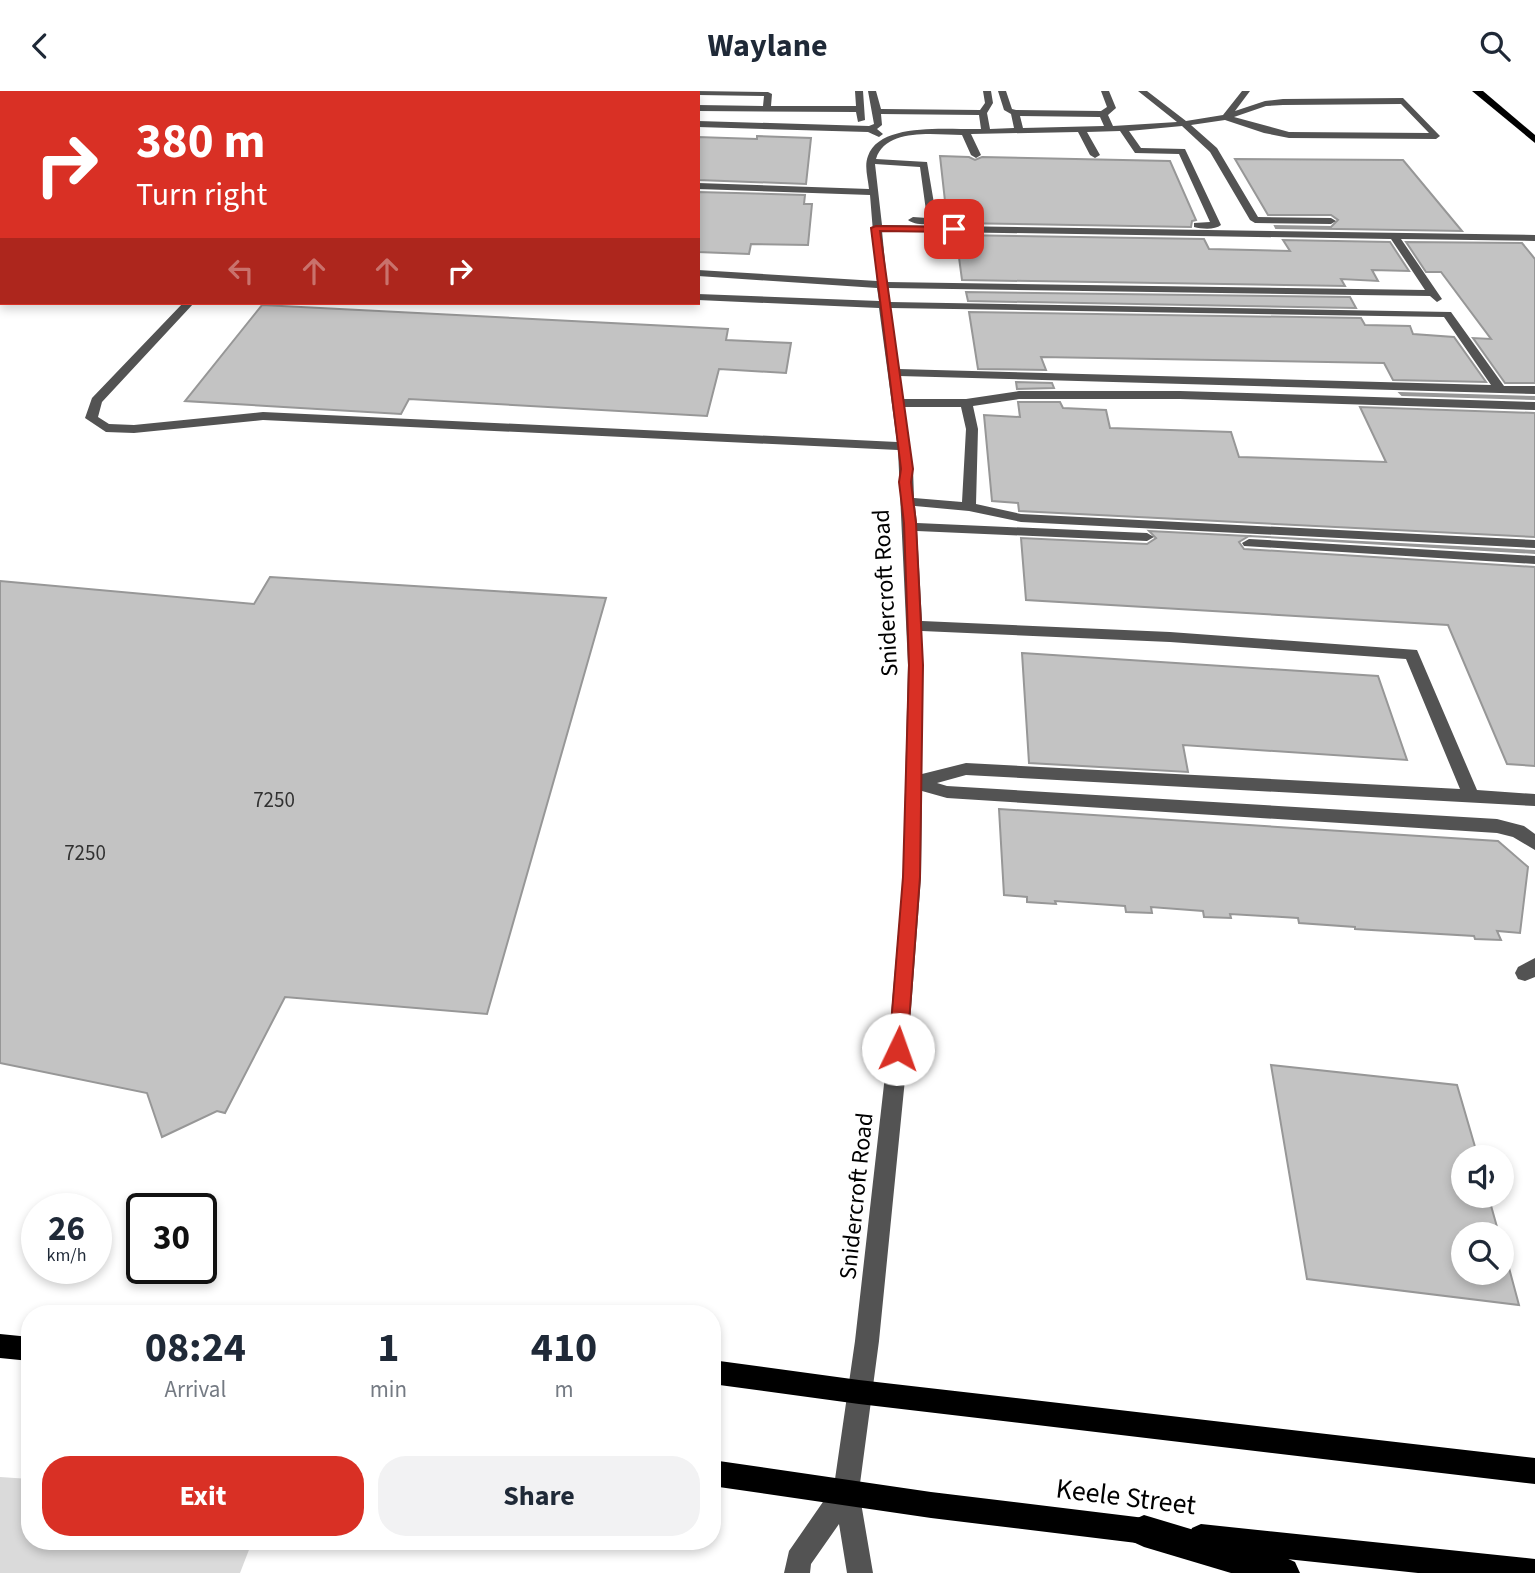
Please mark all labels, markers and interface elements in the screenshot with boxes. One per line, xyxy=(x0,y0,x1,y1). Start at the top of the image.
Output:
text: Waylane xyxy=(707,23,828,69)
icon: back xyxy=(21,27,59,65)
icon: search xyxy=(1476,27,1514,65)
text: 380 m xyxy=(136,107,265,177)
icon: right xyxy=(21,119,112,210)
text: Turn right xyxy=(136,172,267,218)
pin xyxy=(924,199,984,259)
icon: arrive xyxy=(935,210,973,248)
icon: left xyxy=(222,252,260,290)
icon: ahead xyxy=(295,252,333,290)
icon: ahead xyxy=(368,252,406,290)
icon: right xyxy=(441,252,479,290)
street label: Snidercroft Road xyxy=(864,508,907,678)
house number: 7250 xyxy=(253,785,295,815)
house number: 7250 xyxy=(64,838,106,868)
position arrow xyxy=(861,1012,935,1086)
street label: Snidercroft Road xyxy=(830,1111,883,1281)
map controls xyxy=(1451,1145,1514,1285)
button: sound xyxy=(1451,1145,1514,1208)
speed limit sign: 30 xyxy=(126,1193,217,1284)
text: 26 xyxy=(48,1204,85,1254)
button: search xyxy=(1451,1222,1514,1285)
text: km/h xyxy=(47,1243,86,1268)
text: 08:24 xyxy=(145,1318,246,1378)
text: 1 xyxy=(377,1318,399,1378)
text: 410 xyxy=(531,1318,597,1378)
text: Arrival xyxy=(164,1373,226,1406)
text: min xyxy=(370,1373,407,1406)
text: m xyxy=(554,1373,574,1406)
button: Exit xyxy=(42,1456,364,1536)
button: Share xyxy=(378,1456,700,1536)
street label: Keele Street xyxy=(1054,1469,1199,1525)

